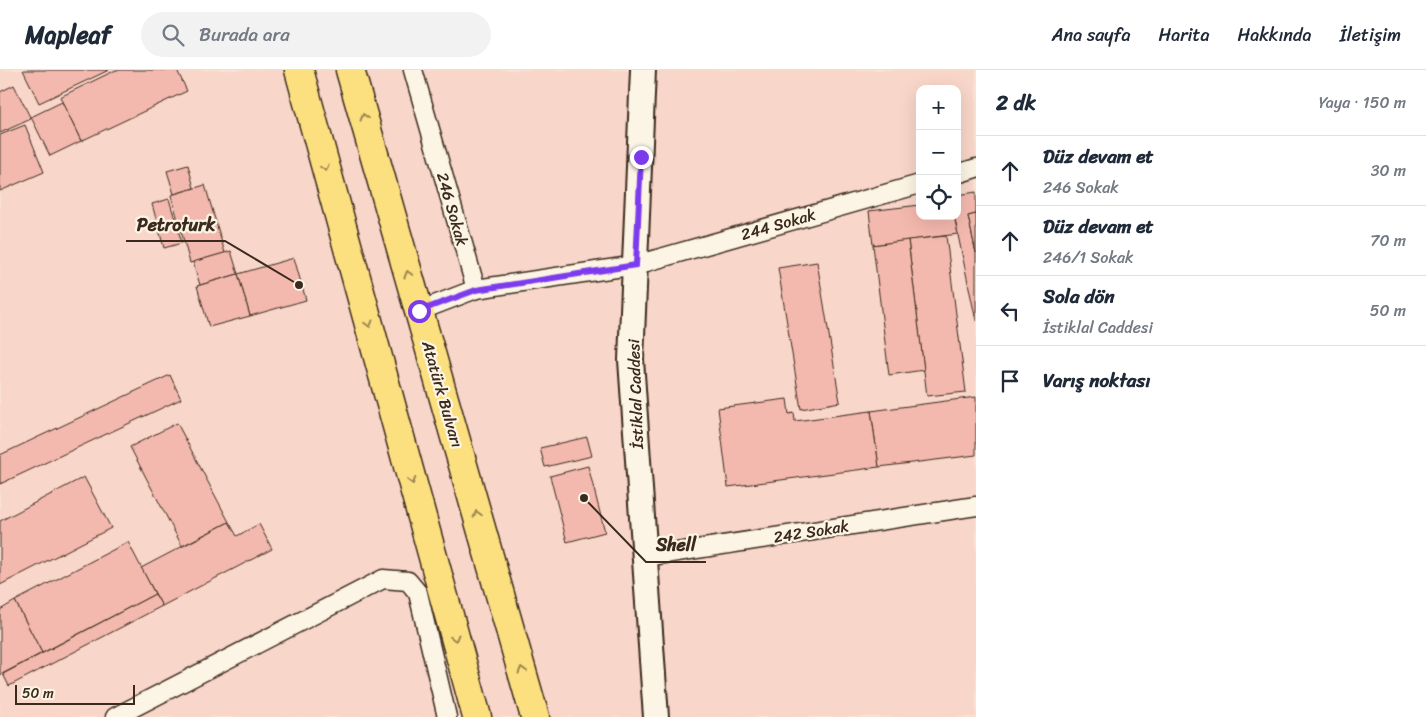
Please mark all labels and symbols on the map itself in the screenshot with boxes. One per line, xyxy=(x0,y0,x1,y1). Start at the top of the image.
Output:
one-way arrow xyxy=(359,114,369,122)
route end xyxy=(630,146,653,169)
one-way arrow xyxy=(320,163,330,171)
street label: 246 Sokak xyxy=(428,169,477,250)
street label: 244 Sokak xyxy=(737,200,819,249)
callout: Petroturk xyxy=(126,208,225,241)
text: Petroturk xyxy=(137,209,216,241)
one-way arrow xyxy=(404,270,414,278)
route start xyxy=(408,300,431,323)
one-way arrow xyxy=(363,320,373,328)
street label: Atatürk Bulvarı xyxy=(413,336,472,451)
street label: İstiklal Caddesi xyxy=(619,338,652,450)
one-way arrow xyxy=(406,476,417,485)
one-way arrow xyxy=(472,509,483,518)
street label: 242 Sokak xyxy=(771,511,851,552)
callout: Shell xyxy=(646,529,706,562)
text: Shell xyxy=(655,529,697,561)
one-way arrow xyxy=(450,633,460,641)
one-way arrow xyxy=(517,667,527,675)
scale bar xyxy=(15,682,135,705)

